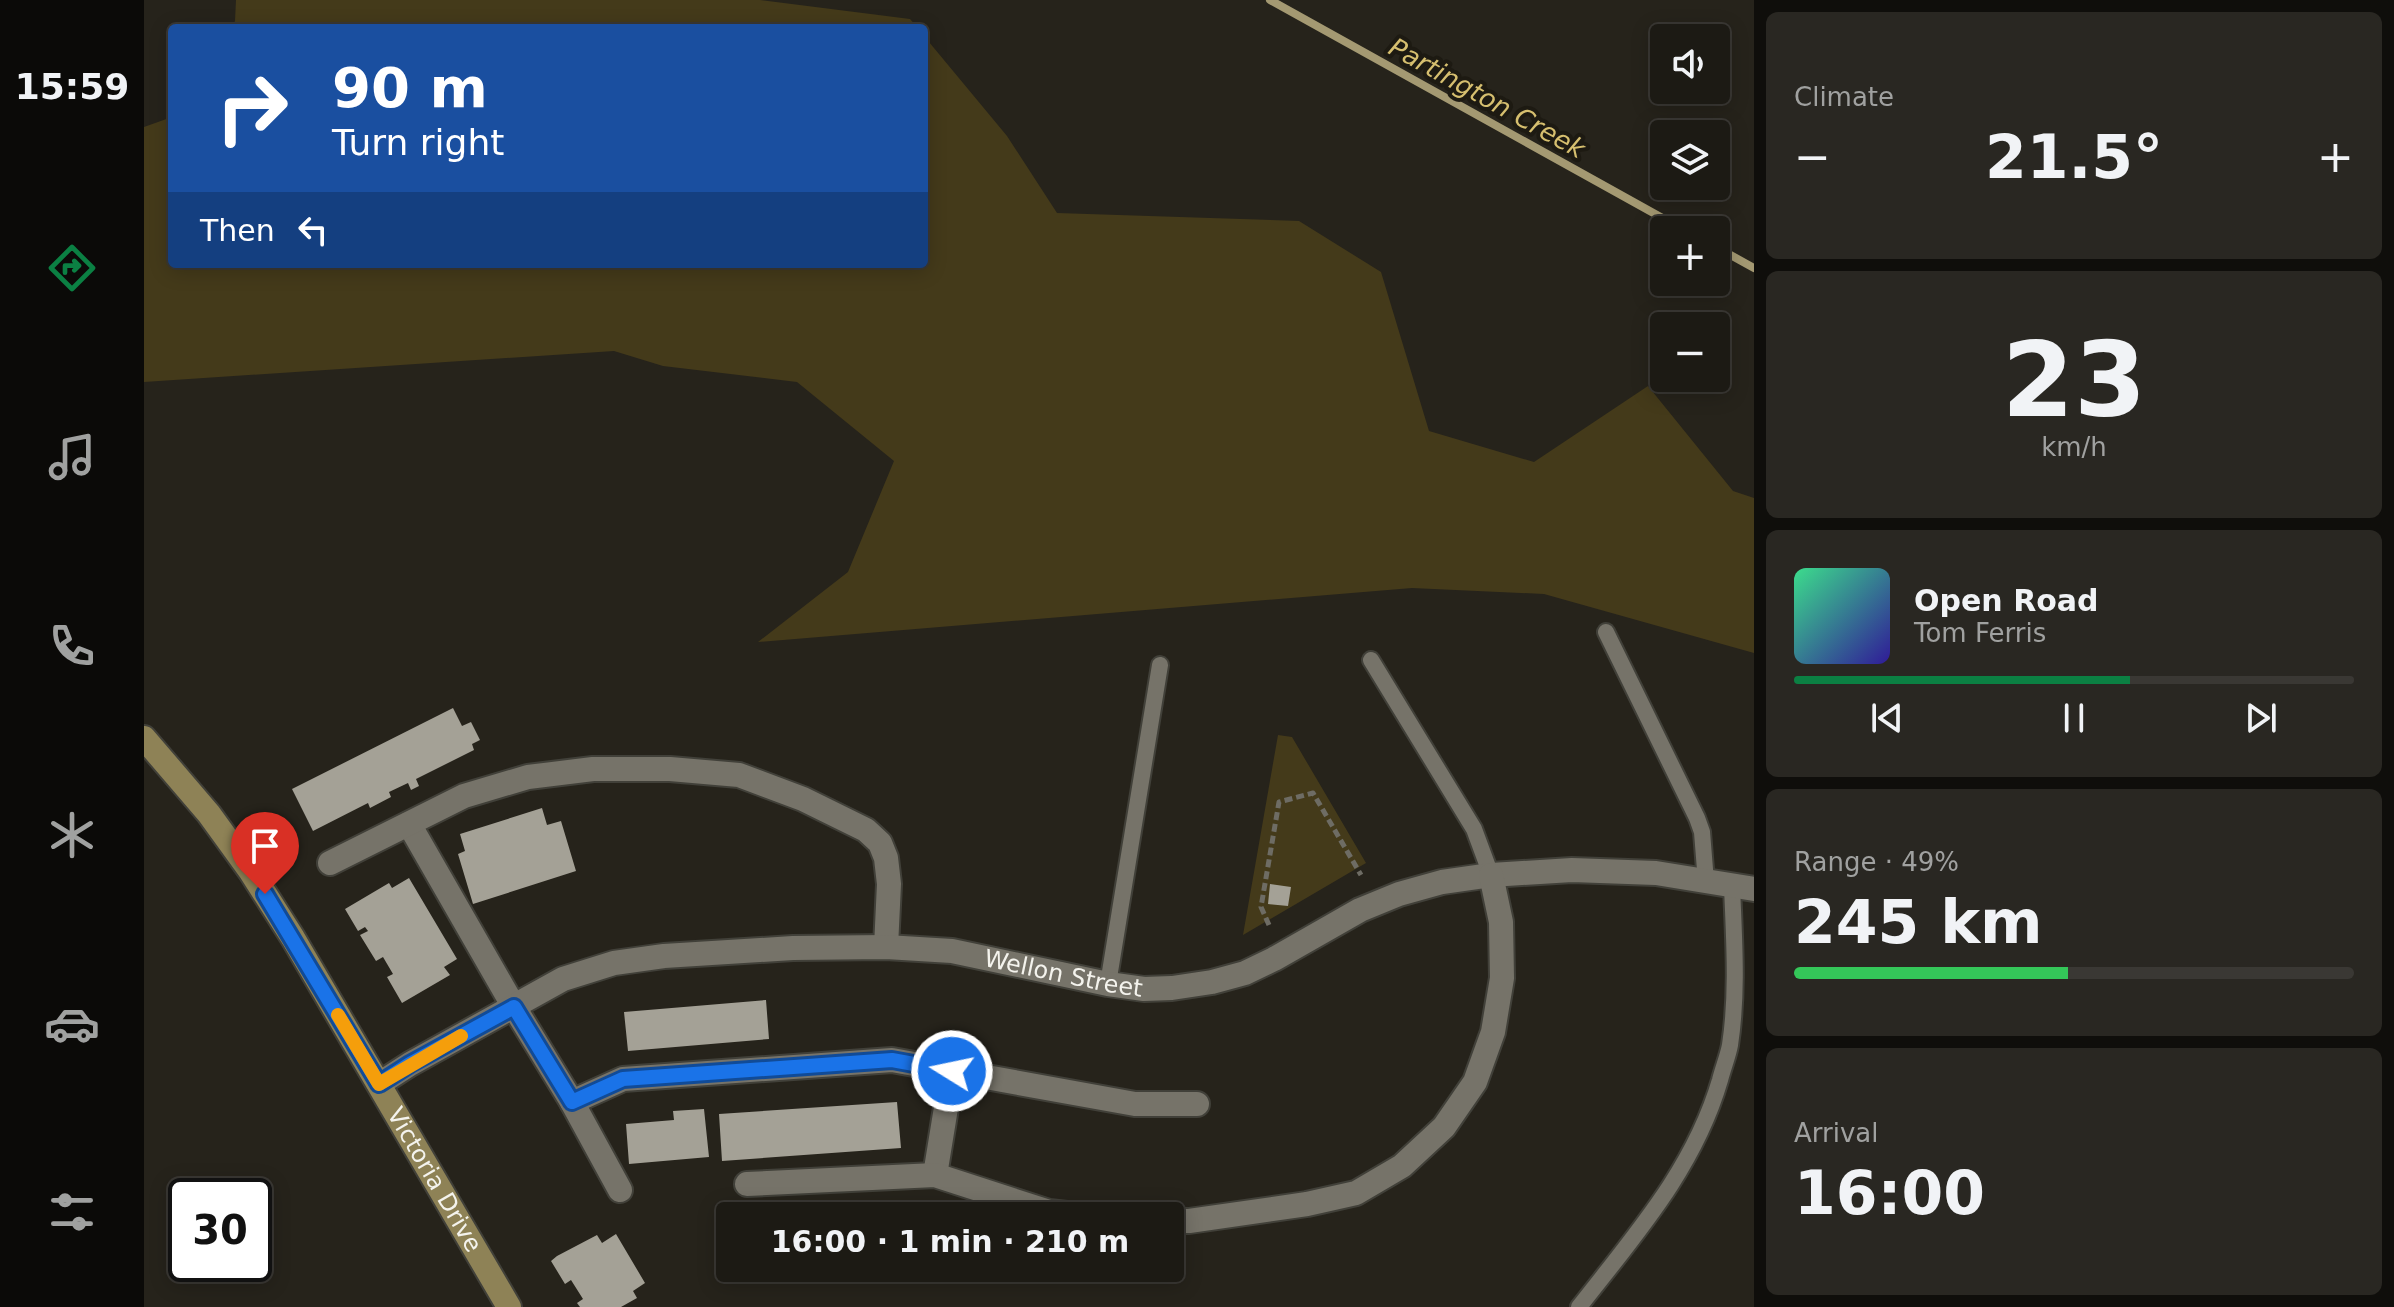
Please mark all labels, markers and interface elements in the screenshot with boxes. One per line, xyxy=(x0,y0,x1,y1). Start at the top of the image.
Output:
map controls xyxy=(1650,24,1730,392)
button: sound xyxy=(1650,24,1730,104)
water label: Partington Creek xyxy=(1384,32,1591,165)
text: 90 m xyxy=(332,55,488,120)
icon: right xyxy=(200,56,304,160)
text: 15:59 xyxy=(15,66,129,107)
text: Climate xyxy=(1794,82,1894,112)
button: layers xyxy=(1650,120,1730,200)
text: Turn right xyxy=(332,122,504,163)
text: 21.5° xyxy=(1985,122,2163,192)
text: − xyxy=(1794,131,1831,182)
text: + xyxy=(2317,131,2354,182)
icon: left xyxy=(291,208,335,252)
text: Then xyxy=(200,213,275,248)
button: + xyxy=(1650,216,1730,296)
icon: directions xyxy=(44,240,100,296)
button: − xyxy=(1650,312,1730,392)
text: 23 xyxy=(2002,319,2146,441)
icon: music xyxy=(44,429,100,485)
text: km/h xyxy=(2041,432,2107,462)
text: Open Road xyxy=(1914,583,2099,618)
icon: phone xyxy=(44,618,100,674)
text: Tom Ferris xyxy=(1914,618,2046,648)
icon: previous xyxy=(1865,696,1909,740)
icon: pause xyxy=(2052,696,2096,740)
icon: next xyxy=(2239,696,2283,740)
icon: climate xyxy=(44,807,100,863)
pin xyxy=(231,812,299,894)
icon: arrive xyxy=(243,824,287,868)
text: Range · 49% xyxy=(1794,847,1959,877)
text: 245 km xyxy=(1794,887,2043,957)
street label: Wellon Street xyxy=(982,944,1144,1003)
icon: car xyxy=(44,996,100,1052)
position arrow xyxy=(910,1029,994,1113)
street label: Victoria Drive xyxy=(381,1102,488,1257)
text: Arrival xyxy=(1794,1118,1878,1148)
text: 16:00 xyxy=(1794,1158,1985,1228)
speed limit sign: 30 xyxy=(168,1178,272,1282)
icon: filters xyxy=(44,1184,100,1240)
text: 16:00 · 1 min · 210 m xyxy=(771,1224,1129,1259)

